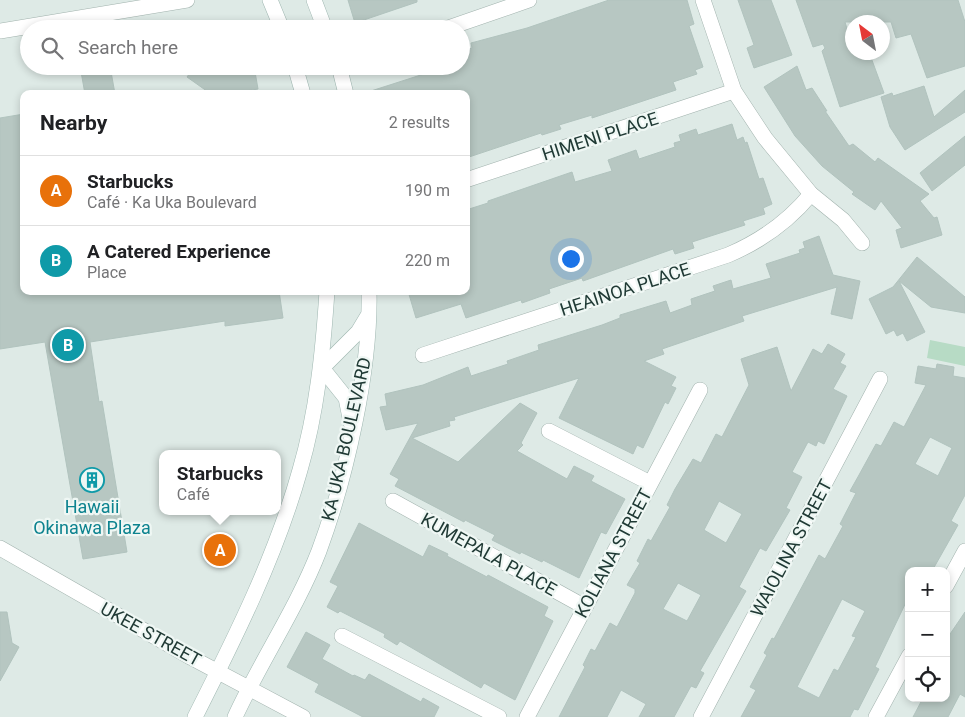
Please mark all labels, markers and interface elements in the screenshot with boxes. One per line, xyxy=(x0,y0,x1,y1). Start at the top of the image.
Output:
north arrow xyxy=(845,15,890,60)
search box xyxy=(20,20,470,75)
icon: search xyxy=(38,34,66,62)
text: Search here xyxy=(78,36,178,59)
street label: HIMENI PLACE xyxy=(539,107,661,165)
text: Nearby xyxy=(40,111,107,135)
text: 2 results xyxy=(389,113,450,132)
text: Starbucks xyxy=(87,170,173,193)
text: A xyxy=(51,181,61,200)
text: 190 m xyxy=(405,181,450,200)
text: Café · Ka Uka Boulevard xyxy=(87,193,257,212)
text: A Catered Experience xyxy=(87,240,271,263)
your location xyxy=(558,246,584,272)
text: B xyxy=(51,251,61,270)
text: 220 m xyxy=(405,251,450,270)
street label: HEAINOA PLACE xyxy=(557,258,693,320)
text: Place xyxy=(87,263,127,282)
pin: B xyxy=(52,326,84,364)
street label: KA UKA BOULEVARD xyxy=(317,355,375,523)
popup xyxy=(159,450,281,515)
text: Starbucks xyxy=(177,462,263,485)
building icon: Hawaii Okinawa Plaza xyxy=(79,467,105,493)
street label: WAIOLINA STREET xyxy=(746,476,836,620)
text: Café xyxy=(177,485,210,504)
street label: KOLIANA STREET xyxy=(570,485,656,621)
place label: Hawaii Okinawa Plaza xyxy=(33,496,151,538)
street label: KUMEPALA PLACE xyxy=(418,508,560,600)
pin: A xyxy=(204,531,236,569)
map controls xyxy=(905,567,950,702)
button: + xyxy=(905,567,950,612)
street label: UKEE STREET xyxy=(97,598,205,670)
button: − xyxy=(905,612,950,657)
button: locate xyxy=(905,657,950,702)

